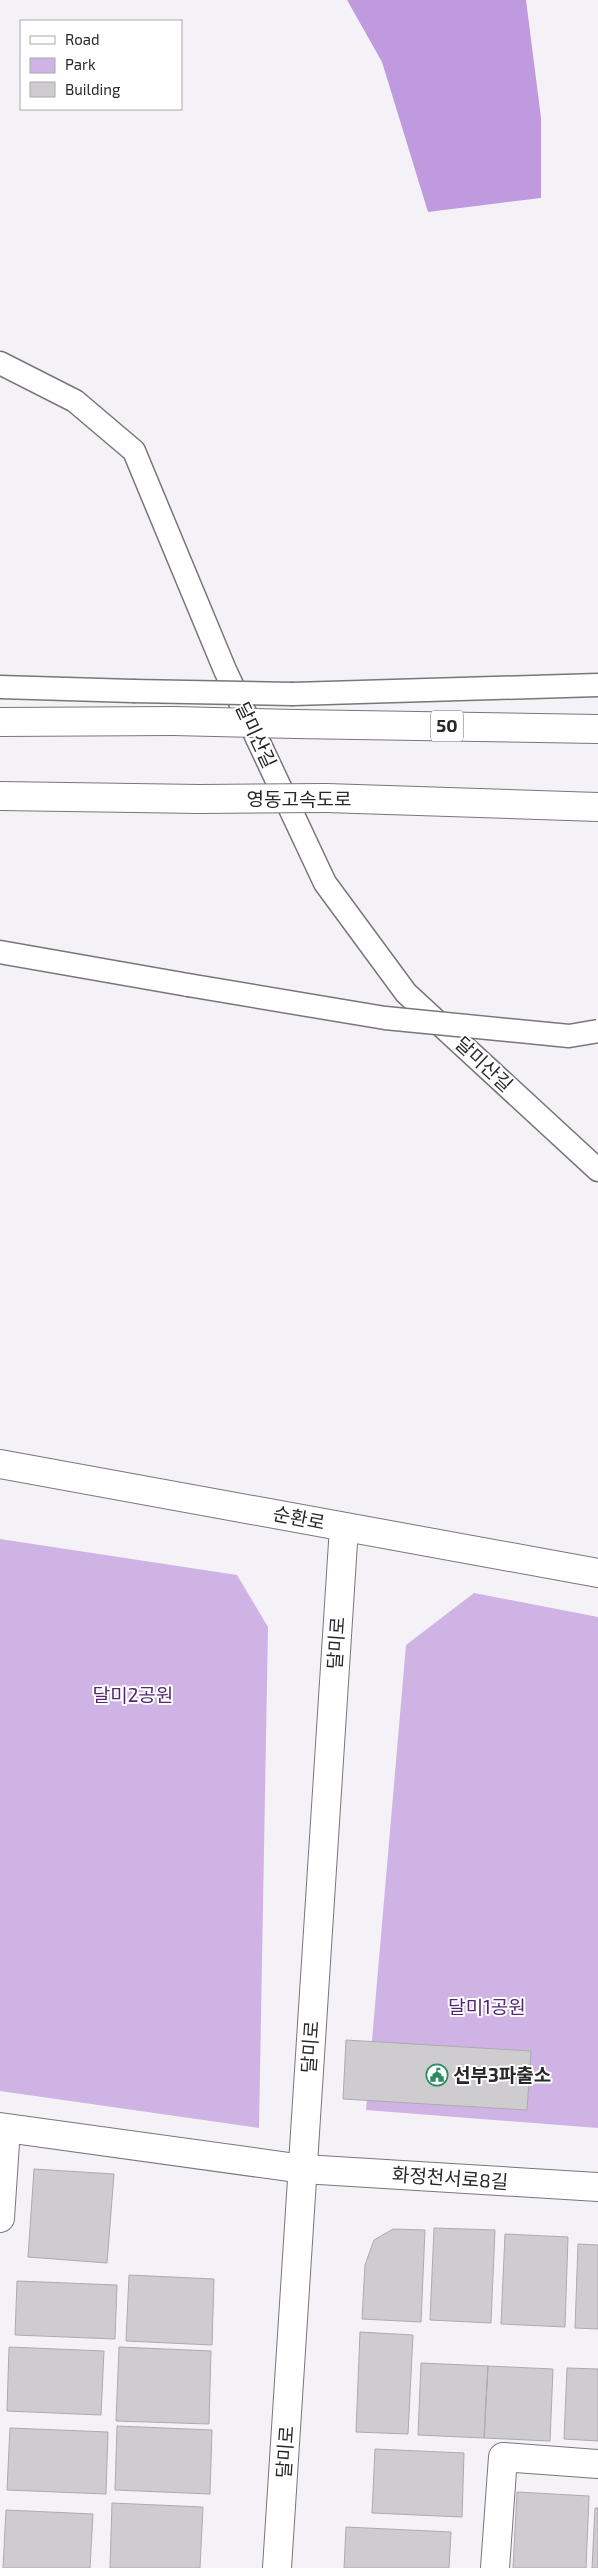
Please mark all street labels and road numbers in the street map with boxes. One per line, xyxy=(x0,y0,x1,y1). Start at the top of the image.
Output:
street label: 달미산길 xyxy=(231,698,282,771)
road number: 50 xyxy=(431,710,463,741)
street label: 영동고속도로 xyxy=(247,787,351,810)
street label: 달미산길 xyxy=(451,1031,518,1096)
street label: 순환로 xyxy=(271,1501,327,1534)
street label: 달미로 xyxy=(322,1616,349,1670)
street label: 달미로 xyxy=(296,2020,323,2074)
street label: 화정천서로8길 xyxy=(391,2162,509,2193)
street label: 달미로 xyxy=(271,2425,298,2479)

